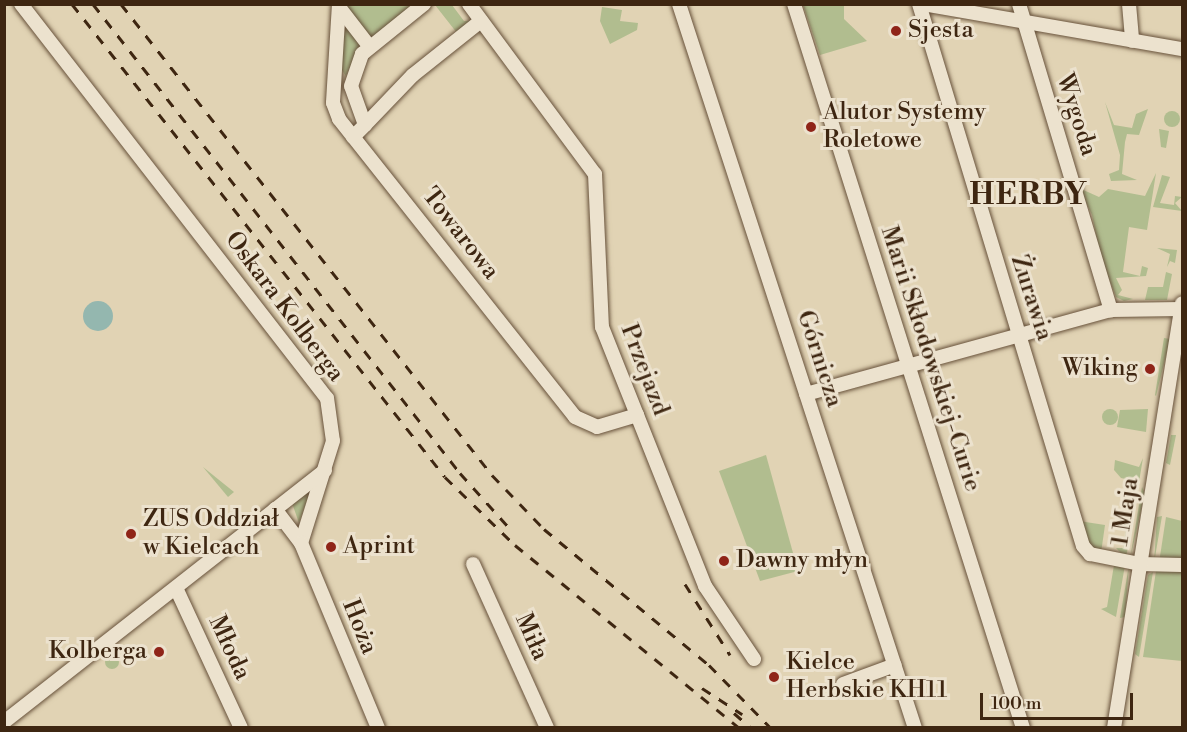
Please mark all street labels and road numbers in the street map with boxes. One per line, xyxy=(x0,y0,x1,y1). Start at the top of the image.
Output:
street label: Wygoda xyxy=(1049,70,1103,160)
street label: Towarowa xyxy=(415,182,505,286)
street label: Marii Skłodowskiej-Curie xyxy=(873,223,987,495)
street label: Oskara Kolberga xyxy=(218,226,350,388)
street label: Żurawia xyxy=(1004,252,1058,344)
street label: Górnicza xyxy=(790,307,848,411)
street label: Przejazd xyxy=(613,320,675,420)
street label: 1 Maja xyxy=(1106,476,1146,548)
street label: Hoża xyxy=(335,595,383,659)
street label: Miła xyxy=(508,609,554,665)
street label: Młoda xyxy=(202,611,256,685)

